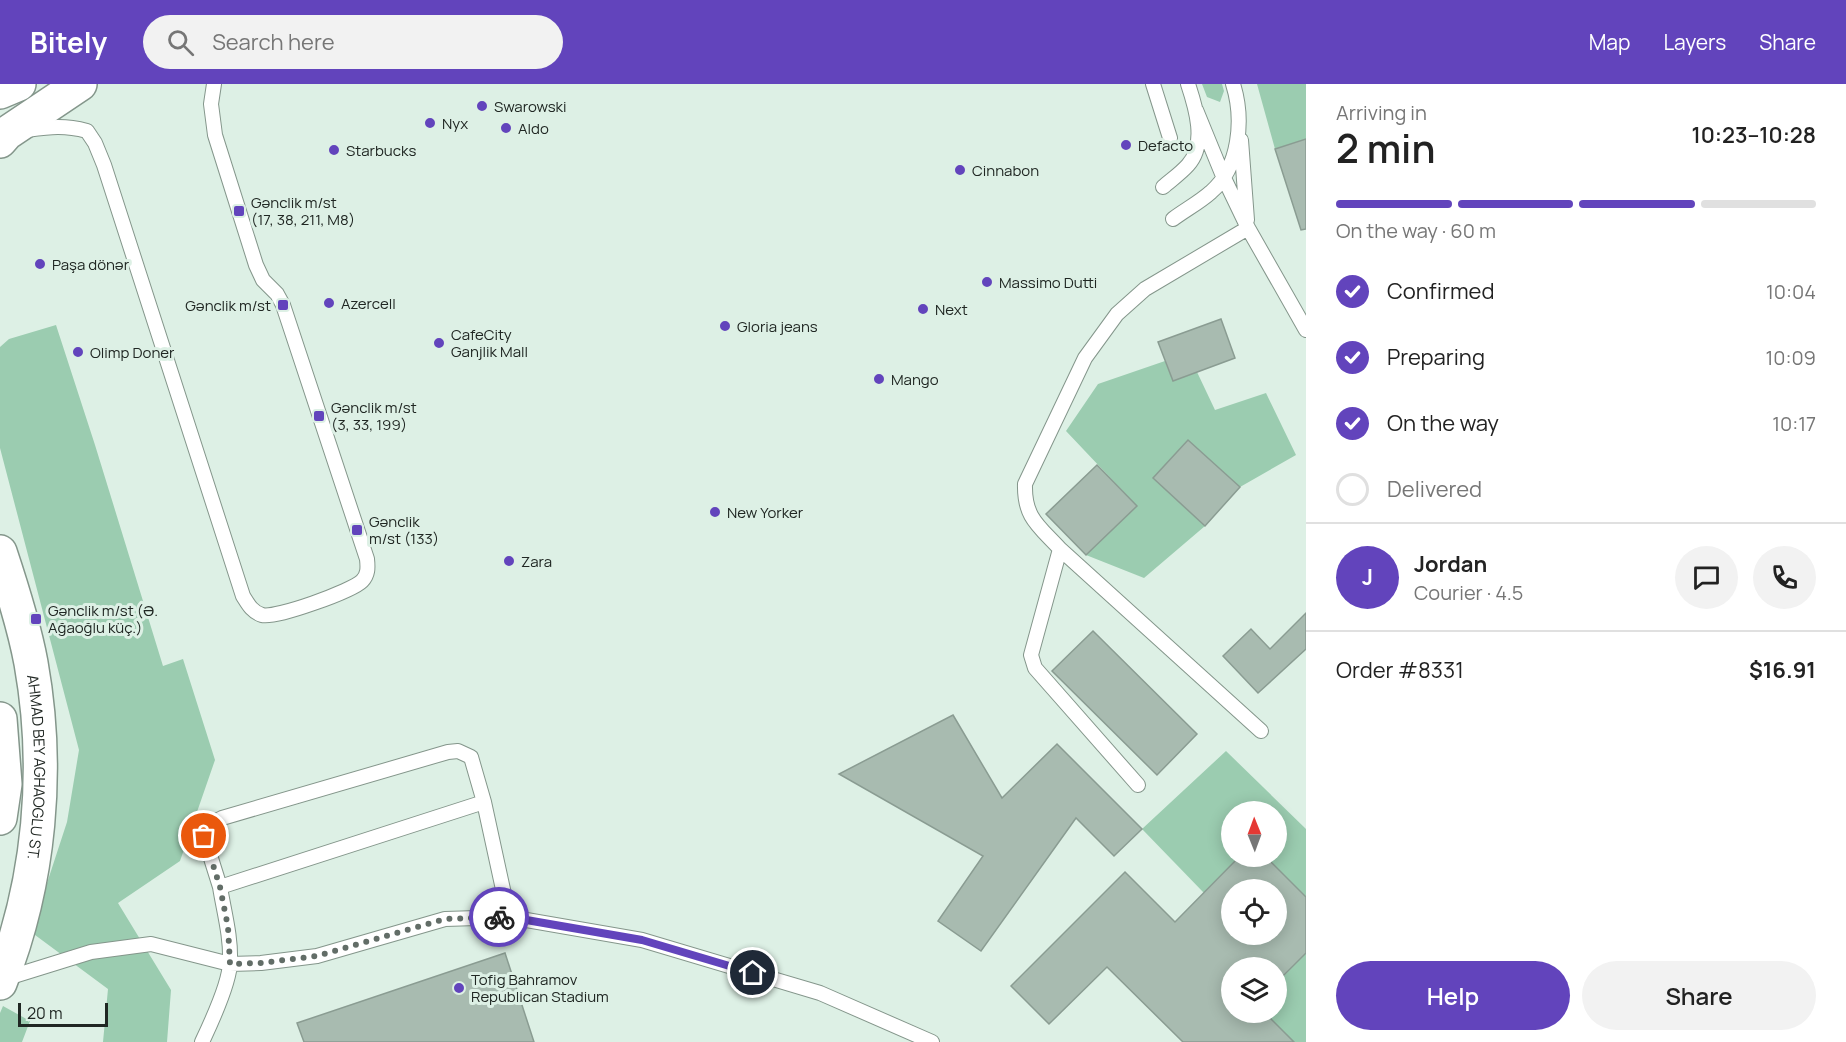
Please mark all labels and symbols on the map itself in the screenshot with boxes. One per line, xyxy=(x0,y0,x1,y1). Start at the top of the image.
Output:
place label: Swarowski xyxy=(494,96,567,117)
marker: Swarowski xyxy=(475,99,489,113)
place label: Nyx xyxy=(442,113,468,134)
marker: Nyx xyxy=(423,116,437,130)
place label: Aldo xyxy=(518,118,549,139)
marker: Aldo xyxy=(499,121,513,135)
place label: Defacto xyxy=(1138,135,1193,156)
marker: Defacto xyxy=(1119,138,1133,152)
place label: Starbucks xyxy=(346,140,416,161)
marker: Starbucks xyxy=(327,143,341,157)
place label: Cinnabon xyxy=(972,160,1039,181)
marker: Cinnabon xyxy=(953,163,967,177)
place label: Gənclik m/st (17, 38, 211, M8) xyxy=(251,192,355,230)
marker: Gənclik m/st (17, 38, 211, M8) xyxy=(232,204,246,218)
place label: Paşa dönər xyxy=(52,254,130,275)
marker: Paşa dönər xyxy=(33,257,47,271)
place label: Massimo Dutti xyxy=(999,272,1097,293)
marker: Massimo Dutti xyxy=(980,275,994,289)
place label: Azercell xyxy=(341,293,396,314)
place label: Gənclik m/st xyxy=(185,295,271,316)
marker: Azercell xyxy=(322,296,336,310)
marker: Gənclik m/st xyxy=(276,298,290,312)
place label: Next xyxy=(935,299,968,320)
marker: Next xyxy=(916,302,930,316)
place label: Gloria jeans xyxy=(737,316,818,337)
marker: Gloria jeans xyxy=(718,319,732,333)
place label: CafeCity Ganjlik Mall xyxy=(451,324,528,362)
marker: CafeCity Ganjlik Mall xyxy=(432,336,446,350)
place label: Olimp Doner xyxy=(90,342,175,363)
marker: Olimp Doner xyxy=(71,345,85,359)
place label: Mango xyxy=(891,369,939,390)
marker: Mango xyxy=(872,372,886,386)
place label: Gənclik m/st (3, 33, 199) xyxy=(331,397,417,435)
marker: Gənclik m/st (3, 33, 199) xyxy=(312,409,326,423)
place label: New Yorker xyxy=(727,502,804,523)
marker: New Yorker xyxy=(708,505,722,519)
place label: Gənclik m/st (133) xyxy=(369,511,439,549)
marker: Gənclik m/st (133) xyxy=(350,523,364,537)
place label: Zara xyxy=(521,551,552,572)
marker: Zara xyxy=(502,554,516,568)
place label: Gənclik m/st (Ə. Ağaoğlu küç.) xyxy=(48,600,158,638)
marker: Gənclik m/st (Ə. Ağaoğlu küç.) xyxy=(29,612,43,626)
street label: AHMAD BEY AGHAOGLU ST. xyxy=(23,673,51,861)
north arrow xyxy=(1221,801,1287,867)
pin xyxy=(178,810,229,861)
courier xyxy=(469,887,529,947)
pin xyxy=(727,947,778,998)
place label: Tofig Bahramov Republican Stadium xyxy=(471,969,609,1007)
marker: Tofig Bahramov Republican Stadium xyxy=(452,981,466,995)
scale bar xyxy=(18,1000,108,1028)

